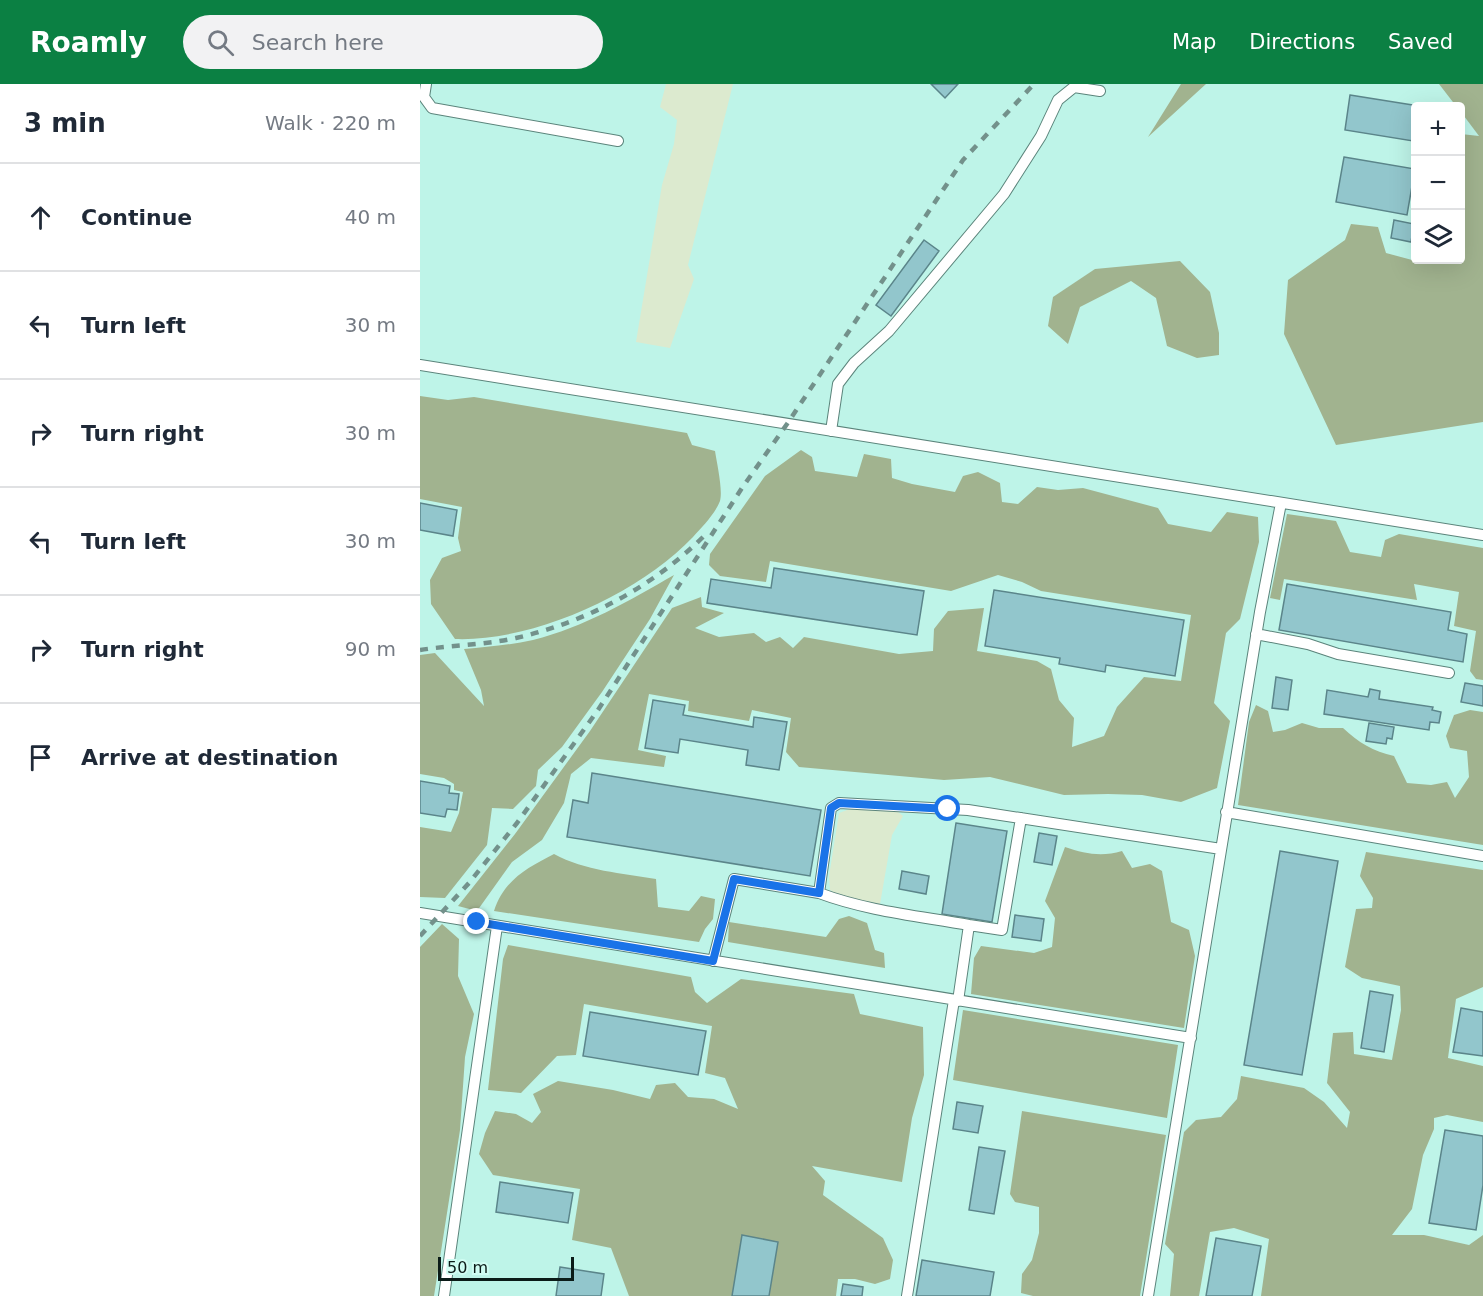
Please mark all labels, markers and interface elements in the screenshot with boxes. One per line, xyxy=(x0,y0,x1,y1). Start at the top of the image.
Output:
search box xyxy=(183,15,603,69)
text: Roamly xyxy=(30,26,147,59)
icon: search xyxy=(204,26,237,59)
text: Search here xyxy=(252,30,384,55)
text: Map xyxy=(1172,30,1216,54)
text: Directions xyxy=(1249,30,1355,54)
text: Saved xyxy=(1388,30,1453,54)
map controls xyxy=(1411,102,1465,264)
button: + xyxy=(1411,102,1465,156)
text: 3 min xyxy=(24,108,106,138)
text: Walk · 220 m xyxy=(265,111,396,135)
button: − xyxy=(1411,156,1465,210)
icon: ahead xyxy=(24,201,57,234)
text: Continue xyxy=(81,205,192,230)
text: 40 m xyxy=(345,205,396,229)
button: layers xyxy=(1411,210,1465,264)
icon: left xyxy=(24,309,57,342)
text: Turn left xyxy=(81,313,186,338)
text: 30 m xyxy=(345,313,396,337)
icon: right xyxy=(24,417,57,450)
text: Turn right xyxy=(81,421,204,446)
text: 30 m xyxy=(345,421,396,445)
icon: left xyxy=(24,525,57,558)
text: Turn left xyxy=(81,529,186,554)
text: 30 m xyxy=(345,529,396,553)
icon: right xyxy=(24,633,57,666)
text: Turn right xyxy=(81,637,204,662)
text: 90 m xyxy=(345,637,396,661)
icon: arrive xyxy=(24,741,57,774)
text: Arrive at destination xyxy=(81,745,338,770)
route start xyxy=(934,795,960,821)
route end xyxy=(463,908,489,934)
scale bar xyxy=(438,1254,574,1282)
text: 50 m xyxy=(447,1258,488,1277)

